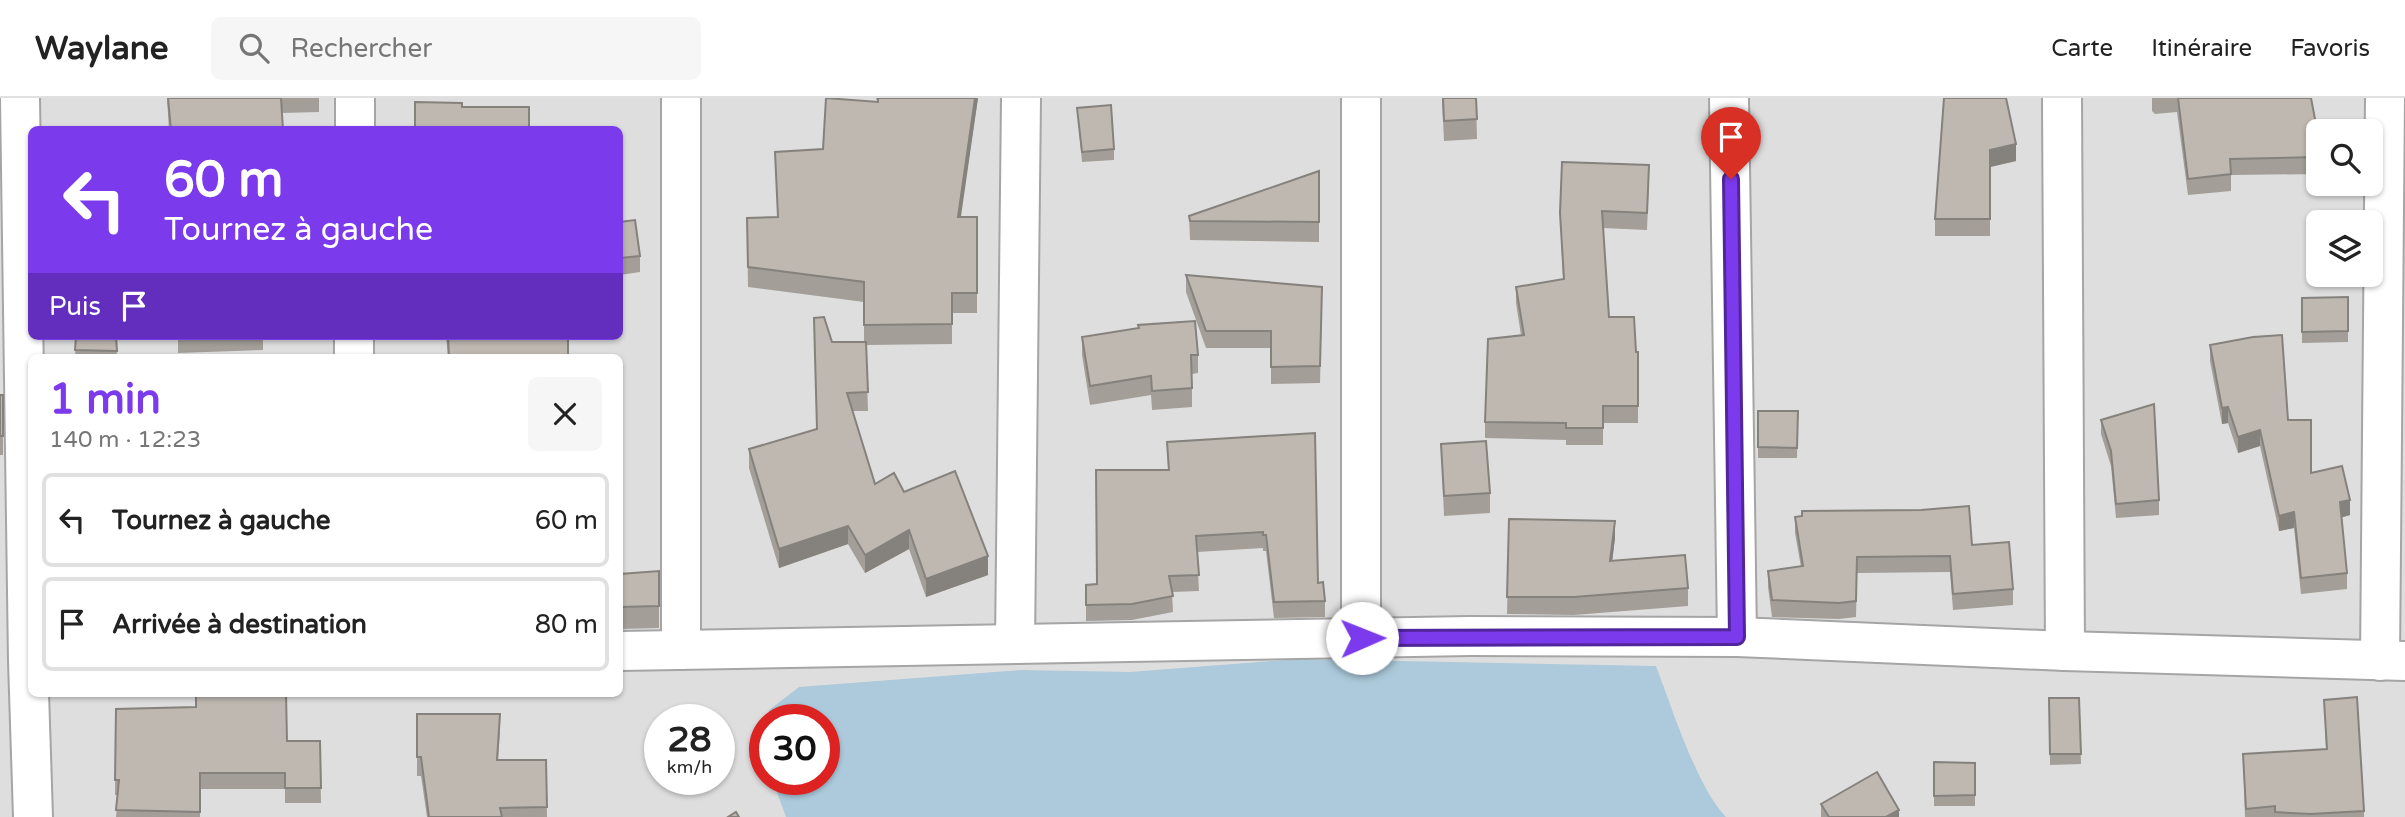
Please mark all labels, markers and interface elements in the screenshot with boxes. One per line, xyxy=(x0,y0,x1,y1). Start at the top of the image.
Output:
search box xyxy=(211,17,701,80)
text: Waylane xyxy=(35,29,169,68)
icon: search xyxy=(235,29,273,67)
text: Rechercher xyxy=(291,33,432,64)
text: Carte xyxy=(2051,34,2113,63)
text: Itinéraire xyxy=(2151,34,2252,63)
text: Favoris xyxy=(2290,34,2370,63)
pin xyxy=(1701,107,1761,179)
icon: arrive xyxy=(1712,118,1750,156)
map controls xyxy=(2306,119,2383,287)
button: search xyxy=(2306,119,2383,196)
text: 60 m xyxy=(164,151,283,210)
icon: left xyxy=(49,154,140,245)
button: layers xyxy=(2306,210,2383,287)
text: Tournez à gauche xyxy=(164,211,433,249)
icon: arrive xyxy=(115,287,153,325)
text: Puis xyxy=(49,291,101,322)
text: 1 min xyxy=(49,374,161,425)
button: close xyxy=(528,377,602,451)
text: 140 m · 12:23 xyxy=(49,426,201,454)
icon: left xyxy=(53,501,91,539)
text: Tournez à gauche xyxy=(112,505,331,536)
text: 60 m xyxy=(535,505,598,536)
position arrow xyxy=(1325,601,1399,675)
icon: arrive xyxy=(53,605,91,643)
text: Arrivée à destination xyxy=(112,609,367,640)
text: 80 m xyxy=(535,609,598,640)
speed limit sign: 30 xyxy=(749,704,840,795)
text: 28 xyxy=(668,719,711,761)
text: km/h xyxy=(667,756,712,778)

